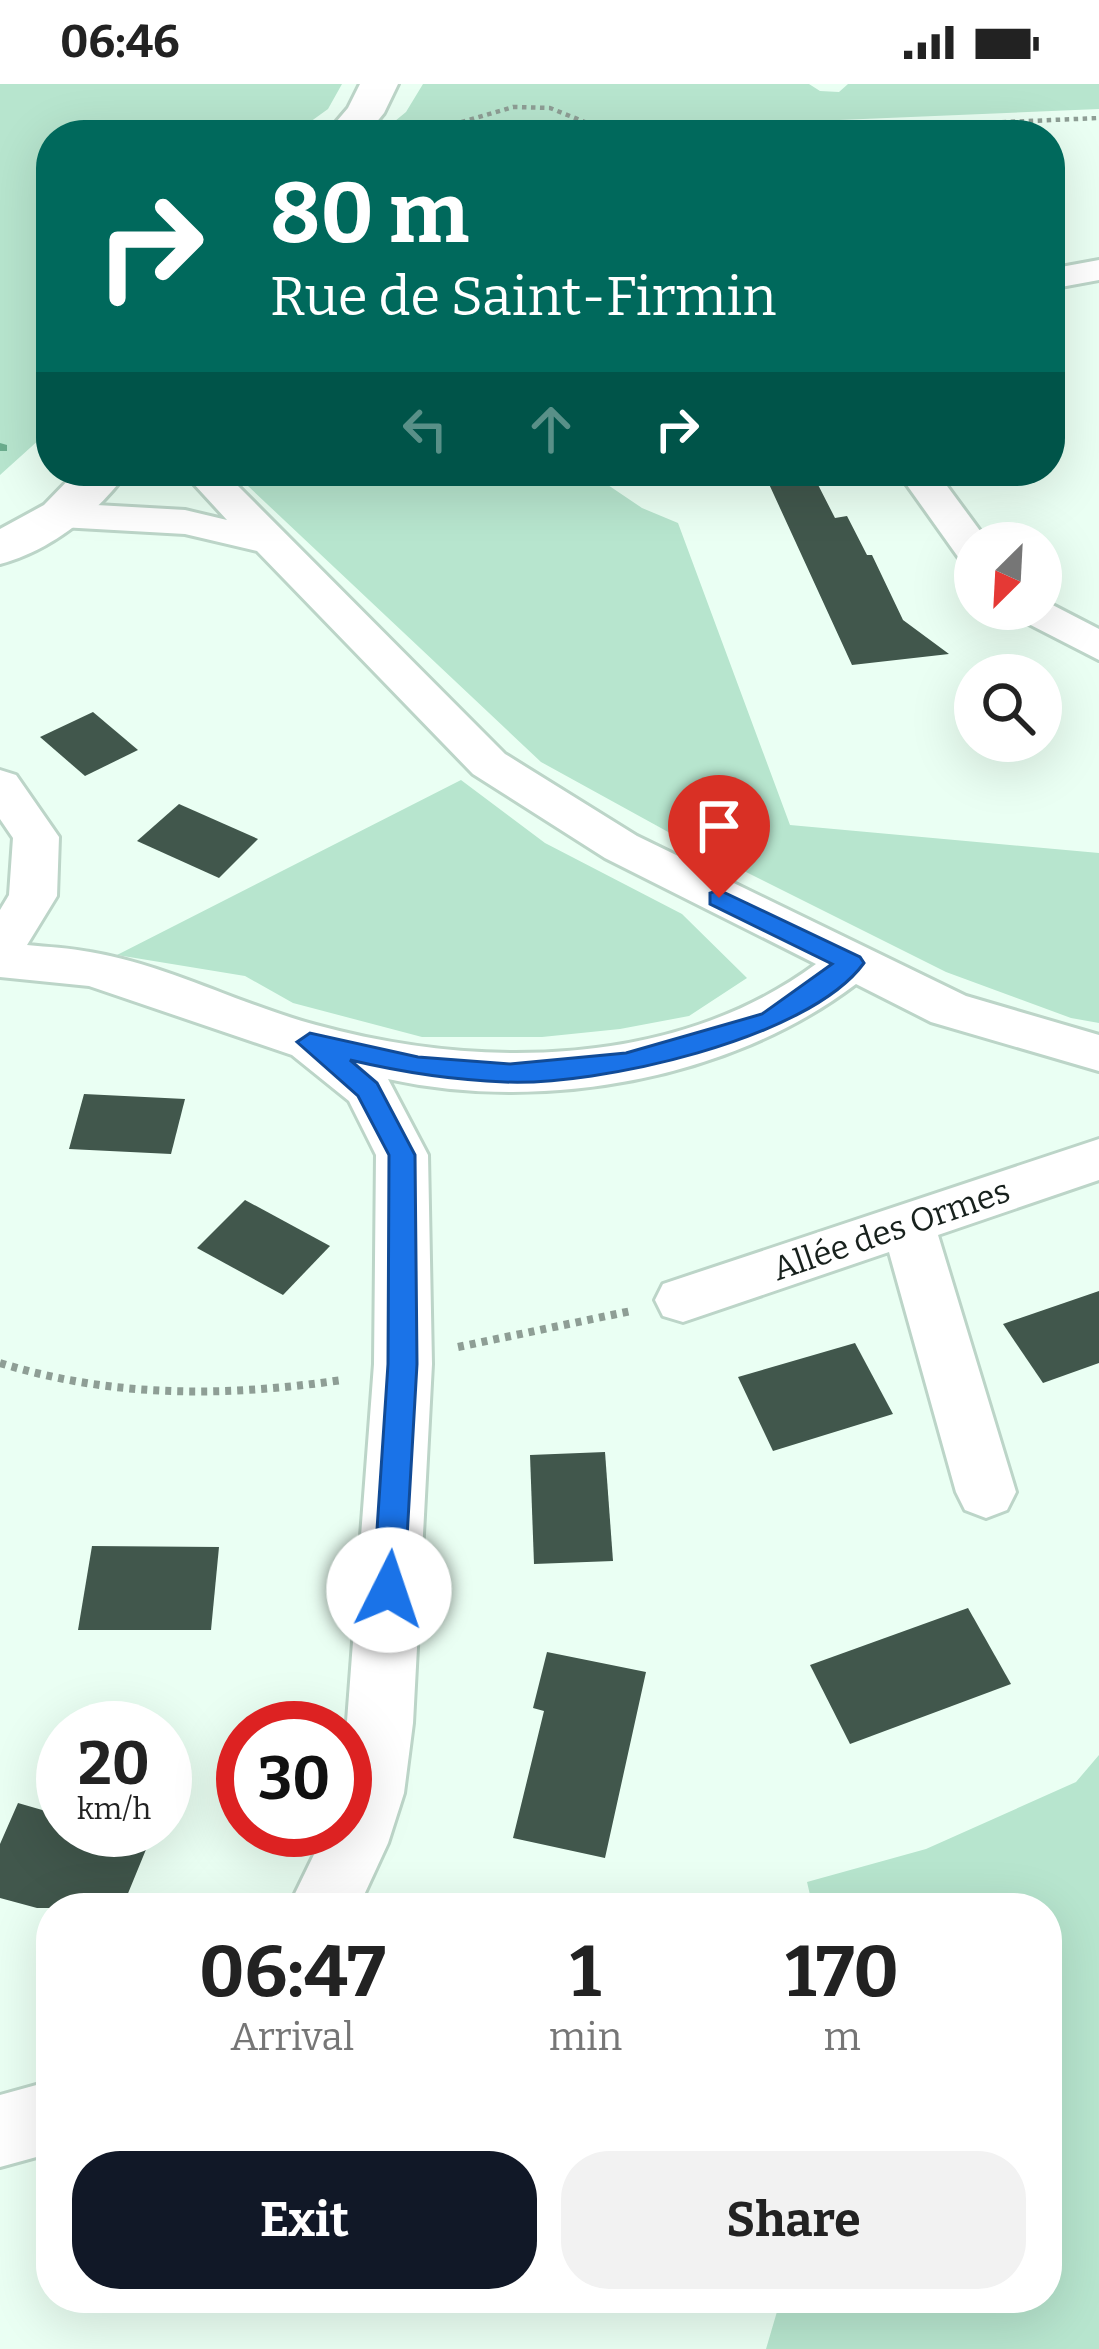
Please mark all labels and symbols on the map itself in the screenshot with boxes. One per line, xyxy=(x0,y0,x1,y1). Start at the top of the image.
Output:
north arrow xyxy=(954,522,1062,630)
pin xyxy=(668,775,770,898)
street label: Allée des Ormes xyxy=(767,1171,1015,1289)
position arrow xyxy=(326,1527,452,1653)
speed limit sign: 30 xyxy=(216,1701,372,1857)

